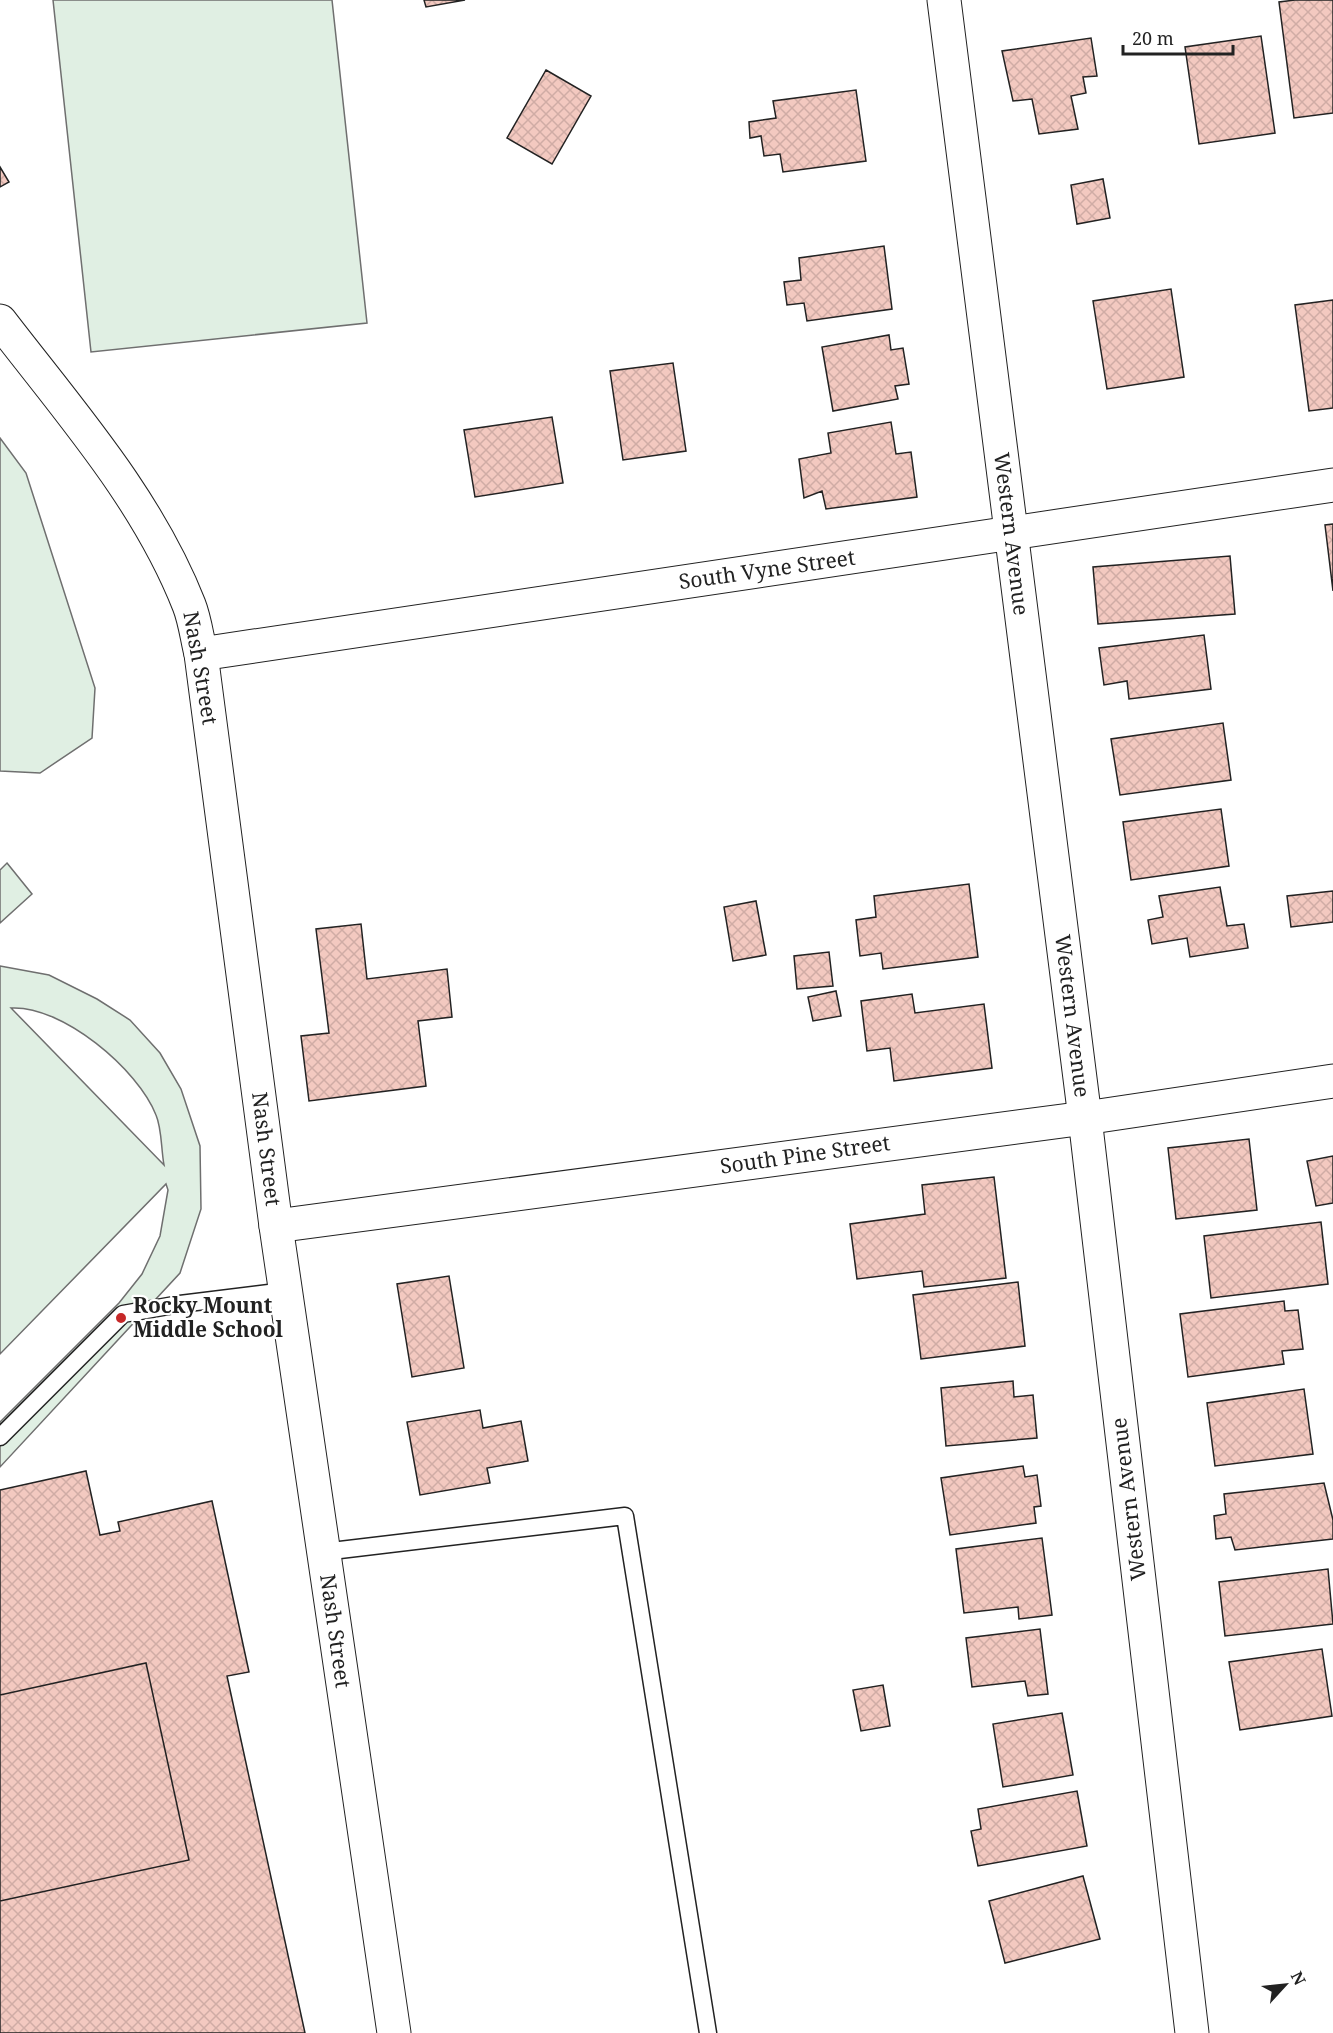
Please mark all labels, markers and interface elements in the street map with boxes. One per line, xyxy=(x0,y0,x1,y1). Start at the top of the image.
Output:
scale bar xyxy=(1123,18,1232,56)
text: 20 m xyxy=(1132,26,1174,50)
street label: Western Avenue xyxy=(988,451,1036,617)
street label: South Vyne Street xyxy=(677,543,857,595)
street label: Nash Street xyxy=(177,609,225,727)
street label: Western Avenue xyxy=(1049,933,1097,1099)
street label: Nash Street xyxy=(246,1090,288,1208)
street label: South Pine Street xyxy=(718,1128,892,1180)
place label: Rocky Mount Middle School xyxy=(133,1291,284,1343)
marker: Rocky Mount Middle School xyxy=(114,1311,128,1325)
street label: Western Avenue xyxy=(1104,1416,1152,1582)
street label: Nash Street xyxy=(314,1572,358,1690)
north arrow xyxy=(1255,1955,1315,2015)
text: N xyxy=(1286,1968,1311,1989)

